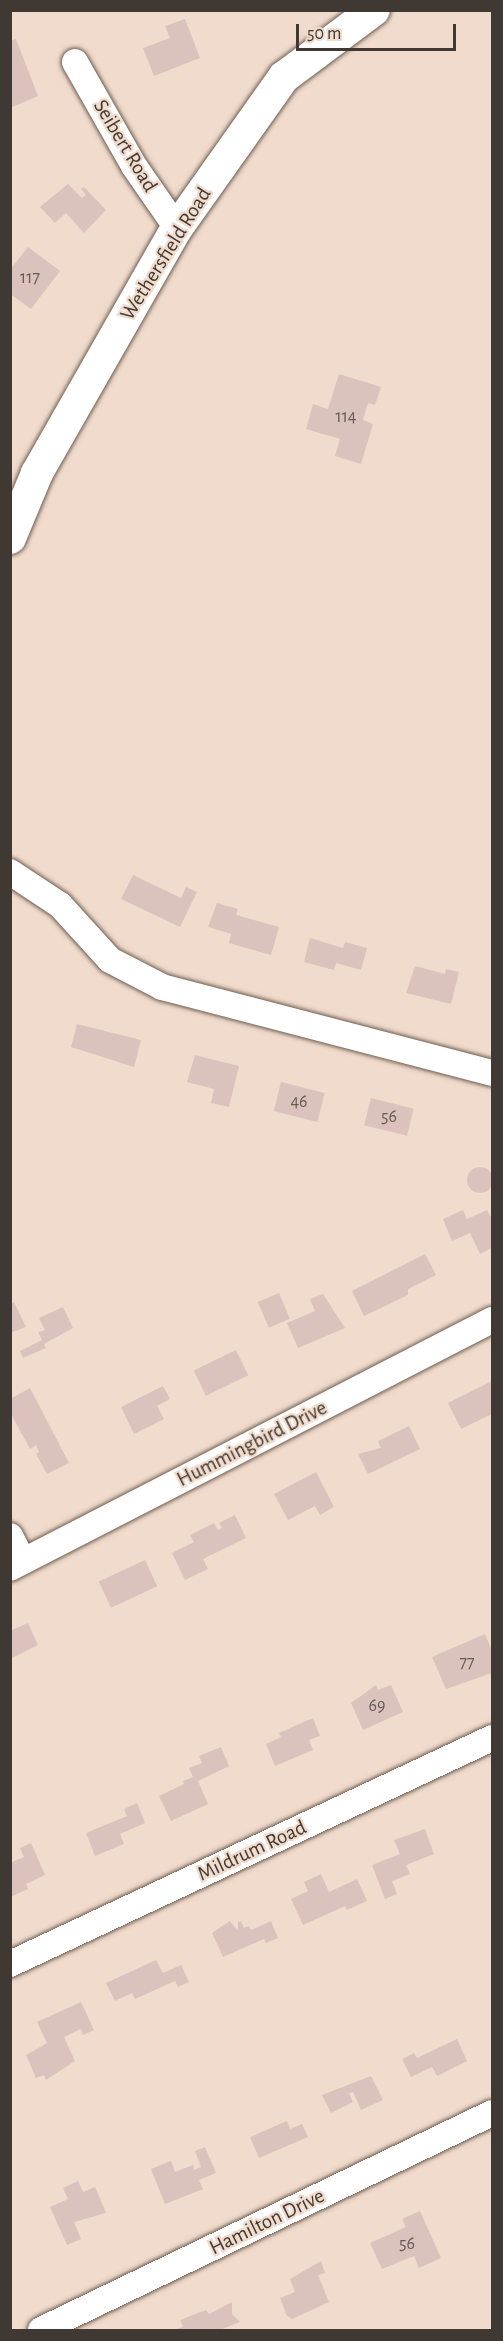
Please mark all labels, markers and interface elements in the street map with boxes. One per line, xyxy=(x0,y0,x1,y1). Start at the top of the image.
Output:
scale bar xyxy=(299,12,460,50)
text: 50 m xyxy=(307,25,341,43)
street label: Seibert Road xyxy=(88,95,162,197)
street label: Wethersfield Road xyxy=(115,183,217,325)
house number: 117 xyxy=(20,267,40,289)
house number: 114 xyxy=(335,406,357,428)
house number: 46 xyxy=(290,1091,308,1113)
house number: 56 xyxy=(381,1106,397,1128)
street label: Hummingbird Drive xyxy=(173,1395,331,1493)
house number: 77 xyxy=(459,1652,475,1674)
house number: 69 xyxy=(369,1695,385,1717)
street label: Mildrum Road xyxy=(194,1815,310,1887)
street label: Hamilton Drive xyxy=(205,2183,329,2261)
house number: 56 xyxy=(399,2233,415,2255)

